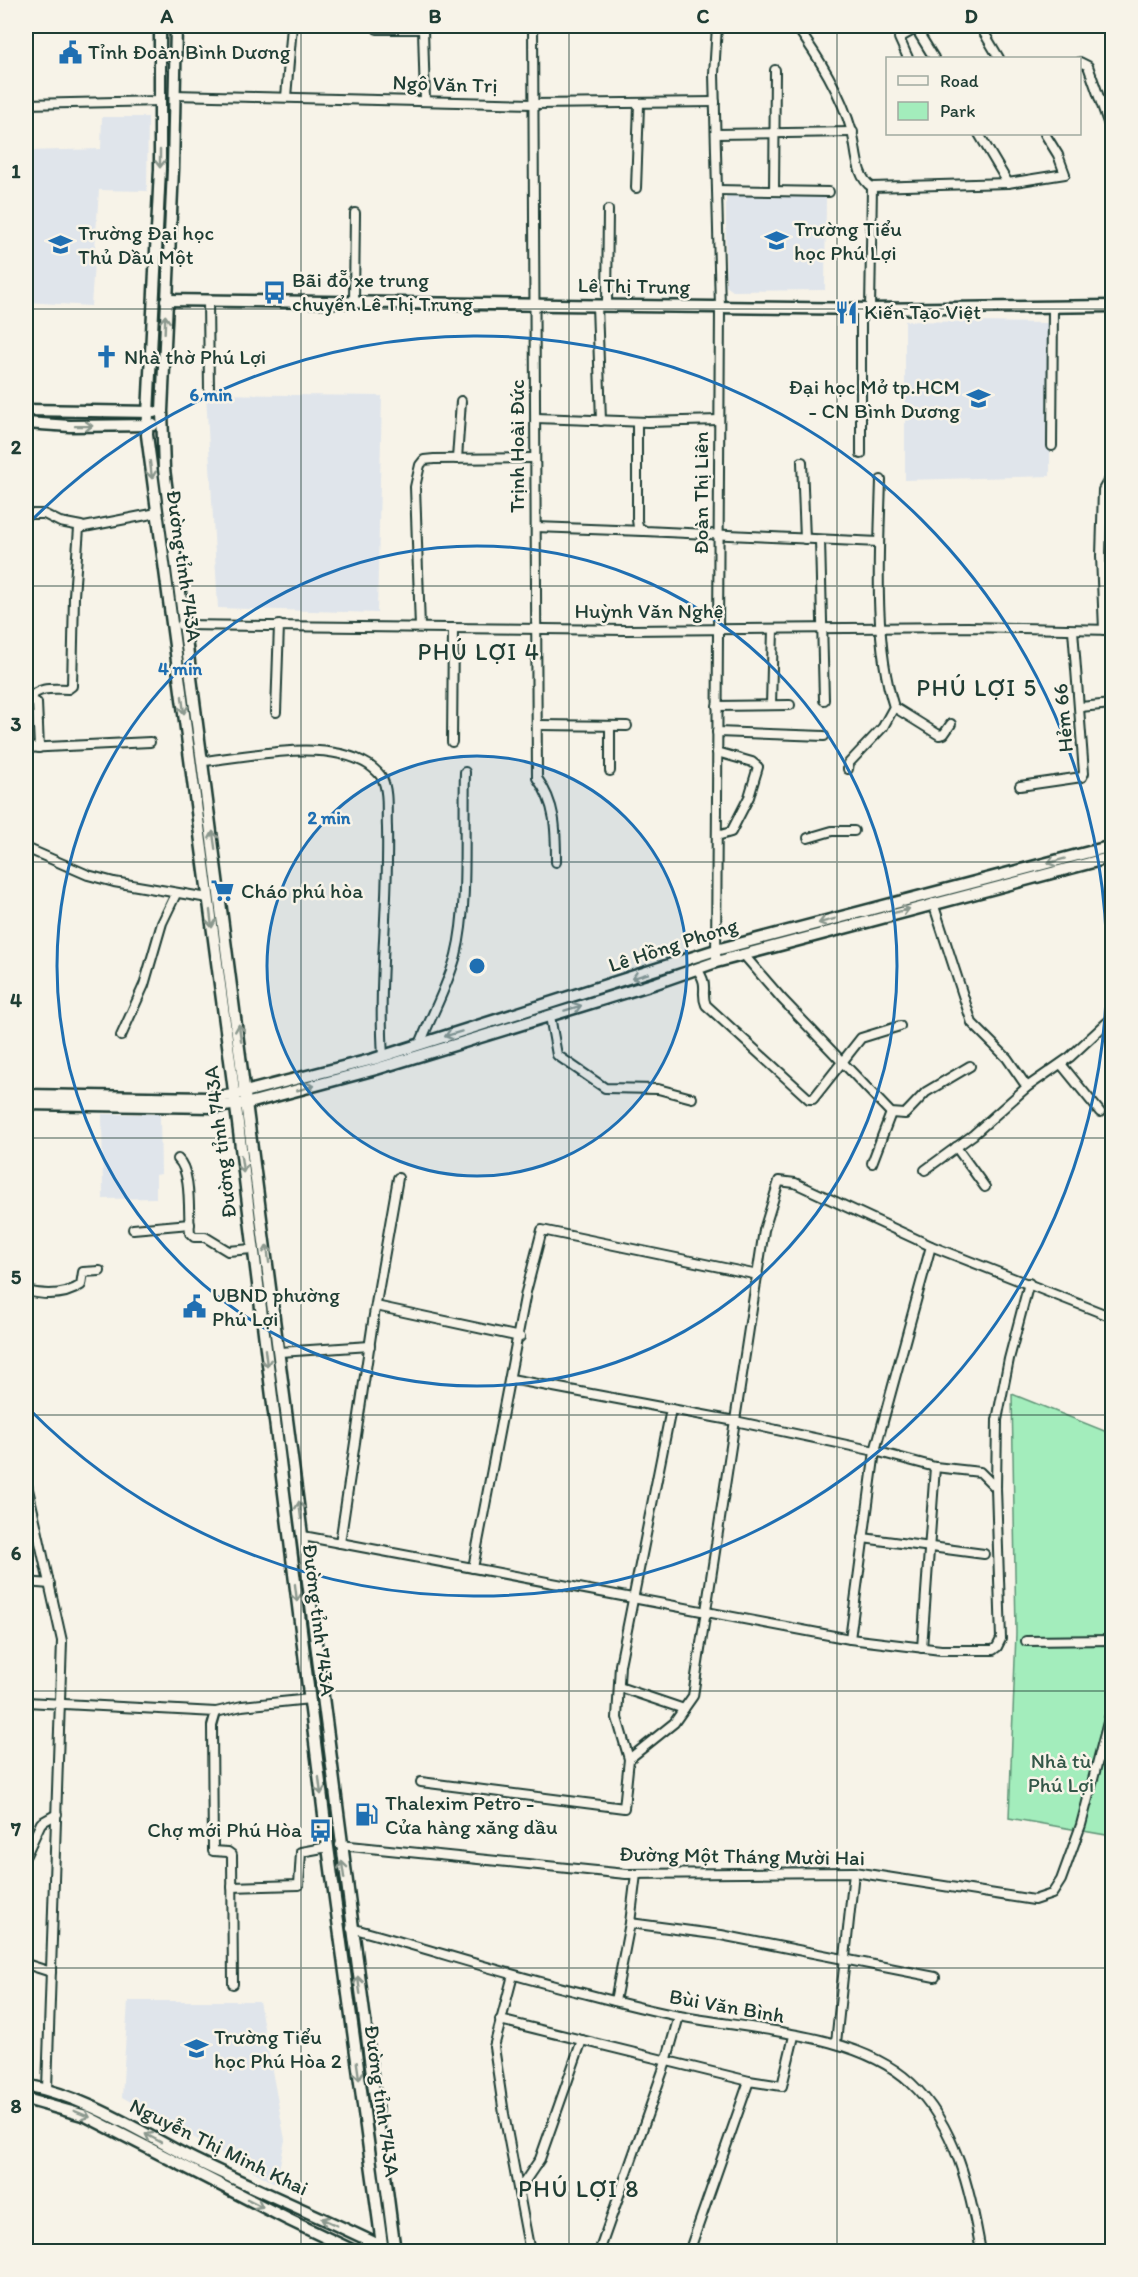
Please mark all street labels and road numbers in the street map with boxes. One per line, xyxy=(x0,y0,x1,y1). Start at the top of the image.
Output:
street label: Ngô Văn Trị xyxy=(392,69,498,98)
street label: Lê Thị Trung xyxy=(578,272,691,299)
street label: Trịnh Hoài Đức xyxy=(504,379,529,513)
street label: Đoàn Thị Liên xyxy=(688,431,713,555)
street label: Đường tỉnh 743A xyxy=(161,488,208,644)
street label: Huỳnh Văn Nghệ xyxy=(575,598,723,623)
street label: Hẻm 66 xyxy=(1047,683,1078,754)
street label: Lê Hồng Phong xyxy=(605,912,741,977)
street label: Đường tỉnh 743A xyxy=(198,1064,241,1220)
street label: Đường tỉnh 743A xyxy=(298,1542,341,1698)
street label: Đường Một Tháng Mười Hai xyxy=(619,1841,865,1870)
street label: Bùi Văn Bình xyxy=(667,1983,787,2028)
street label: Đường tỉnh 743A xyxy=(359,2023,406,2179)
street label: Nguyễn Thị Minh Khai xyxy=(126,2092,313,2201)

